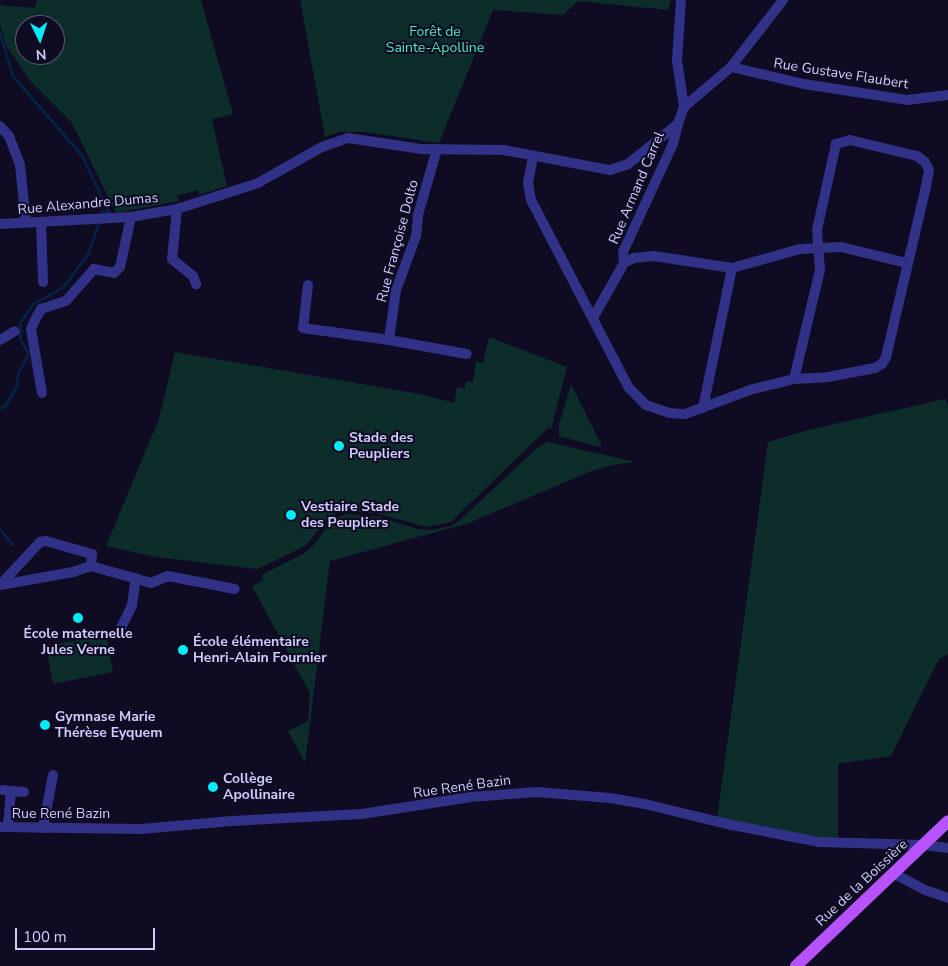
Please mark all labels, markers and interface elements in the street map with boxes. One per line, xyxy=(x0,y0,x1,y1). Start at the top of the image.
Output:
north arrow xyxy=(15,15,65,65)
park label: Forêt de Sainte-Apolline xyxy=(386,24,484,56)
text: N xyxy=(35,45,47,64)
street label: Rue Gustave Flaubert xyxy=(772,55,910,93)
street label: Rue Armand Carrel xyxy=(606,129,668,247)
street label: Rue Françoise Dolto xyxy=(374,178,422,304)
street label: Rue Alexandre Dumas xyxy=(17,189,159,219)
place label: Stade des Peupliers xyxy=(349,430,413,462)
marker: Stade des Peupliers xyxy=(333,440,345,452)
place label: Vestiaire Stade des Peupliers xyxy=(301,499,399,532)
marker: Vestiaire Stade des Peupliers xyxy=(285,509,297,521)
marker: École maternelle Jules Verne xyxy=(72,612,84,624)
place label: École maternelle Jules Verne xyxy=(23,626,133,658)
place label: École élémentaire Henri-Alain Fournier xyxy=(193,634,327,666)
marker: École élémentaire Henri-Alain Fournier xyxy=(177,644,189,656)
place label: Gymnase Marie Thérèse Eyquem xyxy=(55,709,162,742)
marker: Gymnase Marie Thérèse Eyquem xyxy=(39,719,51,731)
place label: Collège Apollinaire xyxy=(223,771,295,804)
street label: Rue René Bazin xyxy=(412,772,512,802)
marker: Collège Apollinaire xyxy=(207,781,219,793)
street label: Rue René Bazin xyxy=(12,806,110,822)
street label: Rue de la Boissière xyxy=(813,836,911,930)
scale bar xyxy=(18,918,158,950)
text: 100 m xyxy=(23,927,67,947)

